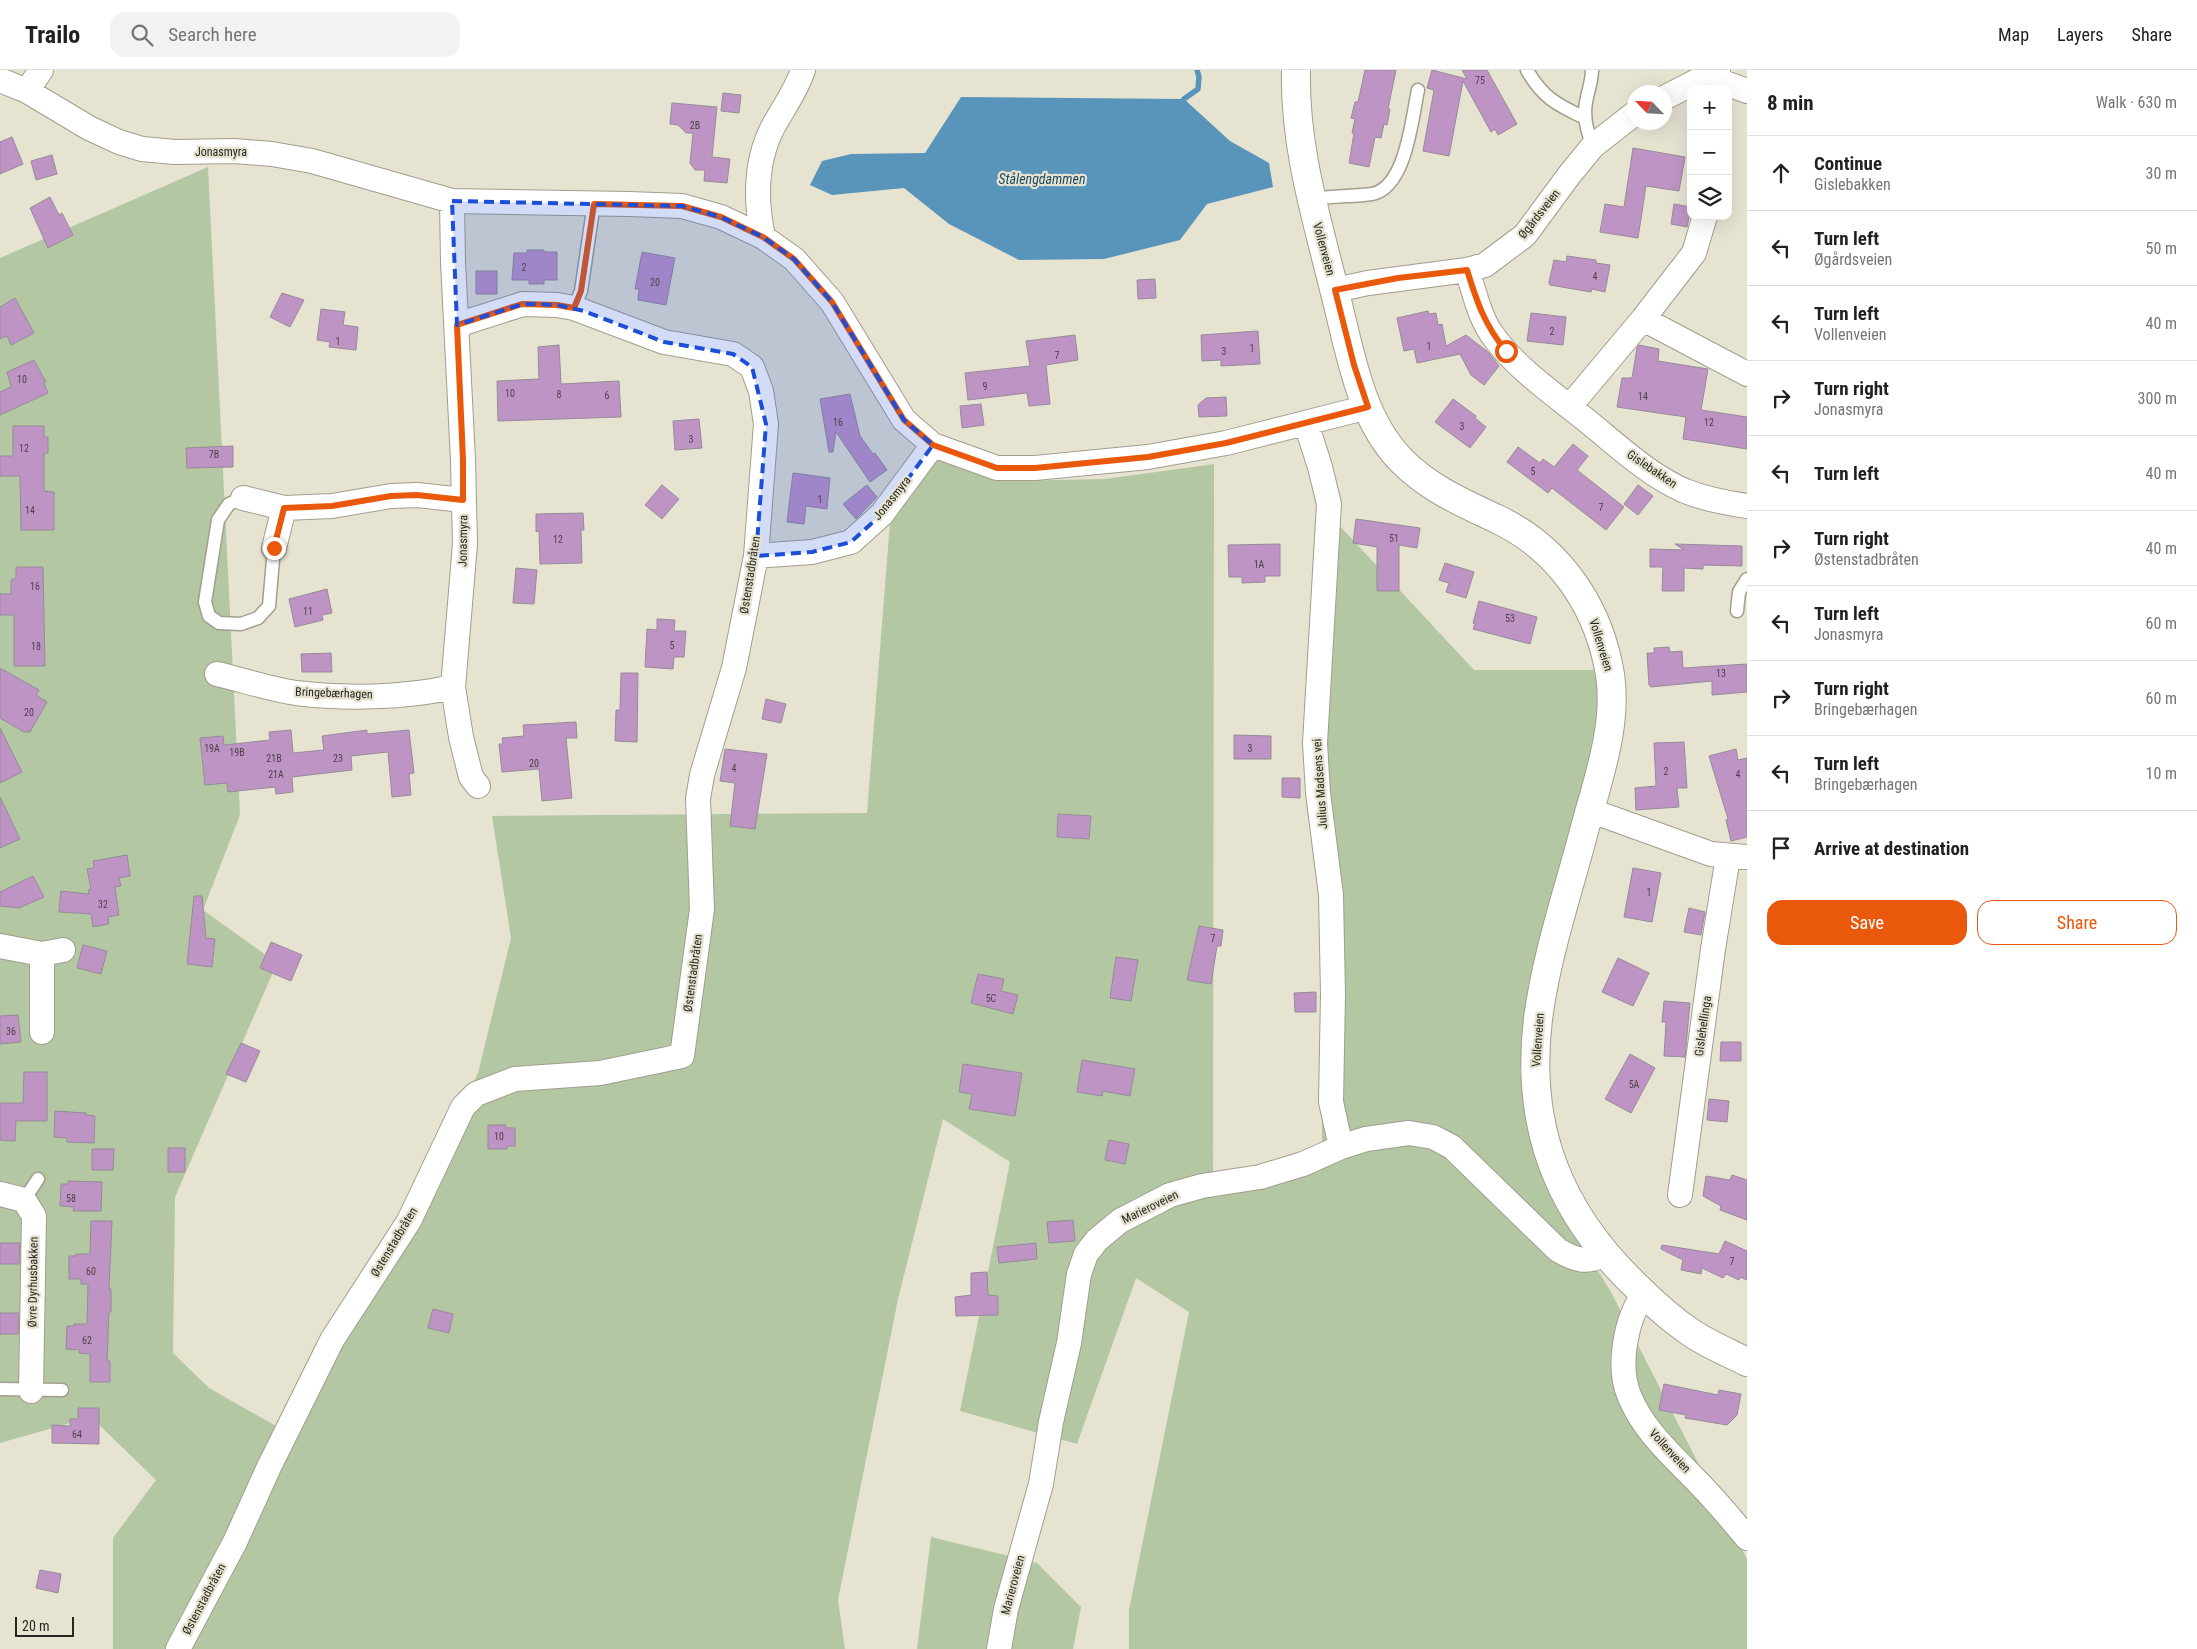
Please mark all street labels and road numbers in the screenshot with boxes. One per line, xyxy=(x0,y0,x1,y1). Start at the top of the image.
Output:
street label: Jonasmyra xyxy=(195,145,247,159)
street label: Øgårdsveien xyxy=(1515,186,1563,241)
street label: Vollenveien xyxy=(1310,221,1338,277)
street label: Gislebakken xyxy=(1624,447,1680,491)
street label: Jonasmyra xyxy=(870,473,914,523)
street label: Jonasmyra xyxy=(456,515,470,567)
street label: Østenstadbråten xyxy=(737,535,763,615)
street label: Vollenveien xyxy=(1586,617,1616,673)
street label: Bringebærhagen xyxy=(295,685,373,701)
street label: Julius Madsens vei xyxy=(1310,738,1330,830)
street label: Østenstadbråten xyxy=(681,933,705,1013)
street label: Gislehellinga xyxy=(1692,995,1714,1057)
street label: Vollenveien xyxy=(1529,1012,1547,1068)
street label: Marieroveien xyxy=(1119,1187,1181,1227)
street label: Østenstadbråten xyxy=(368,1205,420,1279)
street label: Øvre Dyrhusbakken xyxy=(25,1236,41,1327)
street label: Vollenveien xyxy=(1646,1426,1694,1476)
street label: Marieroveien xyxy=(998,1553,1028,1616)
street label: Østenstadbråten xyxy=(179,1561,229,1637)

